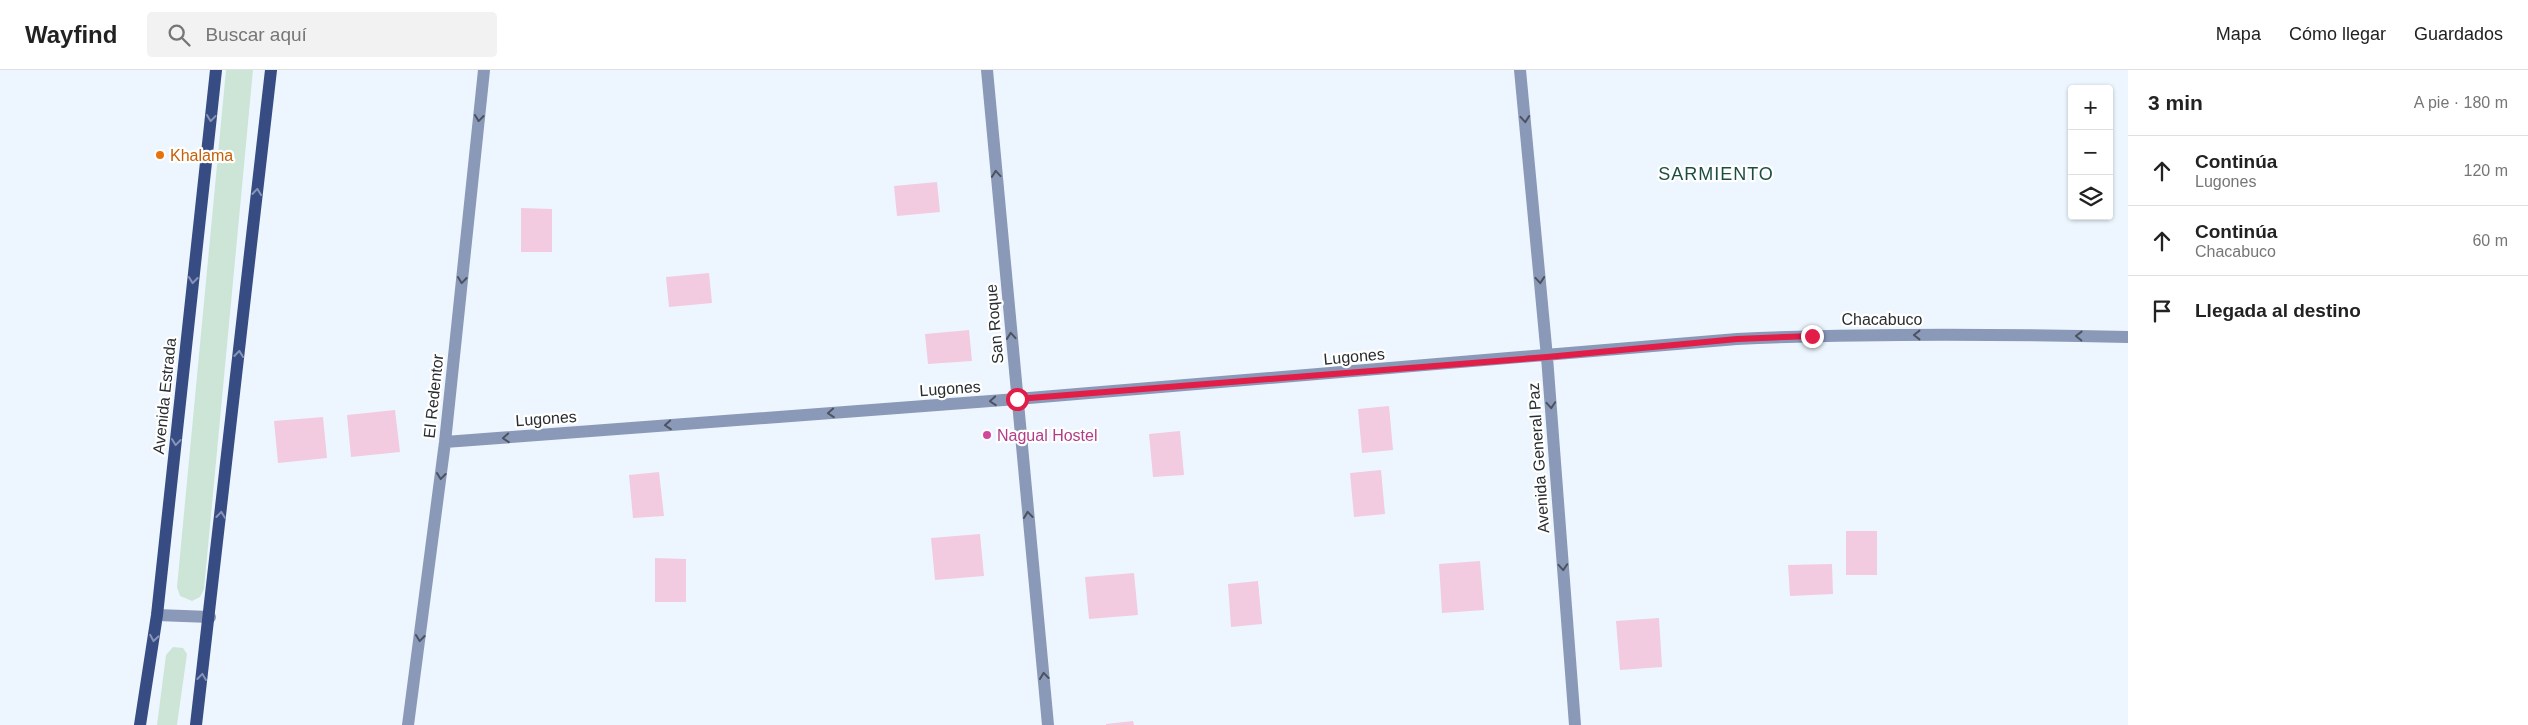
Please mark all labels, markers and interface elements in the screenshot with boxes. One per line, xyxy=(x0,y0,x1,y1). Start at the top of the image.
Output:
search box xyxy=(147,12,497,57)
text: Wayfind xyxy=(25,21,117,48)
icon: search xyxy=(165,21,193,49)
text: Buscar aquí xyxy=(205,24,307,45)
text: Mapa xyxy=(2216,24,2261,44)
text: Cómo llegar xyxy=(2289,24,2386,44)
text: Guardados xyxy=(2414,24,2503,44)
map controls xyxy=(2068,85,2113,220)
button: + xyxy=(2068,85,2113,130)
text: 3 min xyxy=(2148,91,2203,114)
text: A pie · 180 m xyxy=(2414,94,2508,111)
one-way arrow xyxy=(206,115,217,123)
one-way arrow xyxy=(474,115,485,123)
one-way arrow xyxy=(1519,115,1530,123)
button: − xyxy=(2068,130,2113,175)
place label: Khalama xyxy=(170,147,233,164)
marker: Khalama xyxy=(154,149,166,161)
text: Continúa xyxy=(2195,151,2277,172)
icon: ahead xyxy=(2148,157,2176,185)
text: 120 m xyxy=(2464,162,2508,179)
district label: SARMIENTO xyxy=(1658,164,1774,184)
one-way arrow xyxy=(991,169,1002,177)
text: Lugones xyxy=(2195,173,2256,190)
button: layers xyxy=(2068,175,2113,220)
one-way arrow xyxy=(251,188,262,196)
text: Continúa xyxy=(2195,221,2277,242)
icon: ahead xyxy=(2148,227,2176,255)
text: 60 m xyxy=(2472,232,2508,249)
text: Chacabuco xyxy=(2195,243,2276,260)
one-way arrow xyxy=(188,276,199,284)
one-way arrow xyxy=(457,276,468,284)
one-way arrow xyxy=(1534,277,1545,285)
street label: San Roque xyxy=(983,283,1006,365)
icon: arrive xyxy=(2148,297,2176,325)
text: Llegada al destino xyxy=(2195,300,2361,321)
street label: Chacabuco xyxy=(1842,311,1923,328)
route end xyxy=(1801,325,1824,348)
one-way arrow xyxy=(1913,330,1920,340)
one-way arrow xyxy=(1006,331,1017,339)
one-way arrow xyxy=(2075,331,2083,341)
street label: Avenida Estrada xyxy=(150,337,179,455)
street label: Lugones xyxy=(1323,345,1385,368)
one-way arrow xyxy=(233,349,244,357)
street label: El Redentor xyxy=(421,352,446,439)
street label: Lugones xyxy=(919,378,981,399)
street label: Avenida General Paz xyxy=(1525,382,1552,534)
route start xyxy=(1006,388,1029,411)
one-way arrow xyxy=(988,395,996,406)
one-way arrow xyxy=(1545,402,1556,410)
street label: Lugones xyxy=(515,408,577,429)
one-way arrow xyxy=(826,408,834,419)
one-way arrow xyxy=(664,420,672,431)
place label: Nagual Hostel xyxy=(997,427,1098,444)
marker: Nagual Hostel xyxy=(981,429,993,441)
one-way arrow xyxy=(502,432,510,443)
one-way arrow xyxy=(171,438,182,446)
one-way arrow xyxy=(436,473,447,481)
one-way arrow xyxy=(1023,510,1034,518)
one-way arrow xyxy=(215,511,226,519)
one-way arrow xyxy=(1557,564,1568,572)
one-way arrow xyxy=(149,633,159,642)
one-way arrow xyxy=(415,634,426,642)
one-way arrow xyxy=(196,672,207,680)
one-way arrow xyxy=(1039,672,1050,680)

